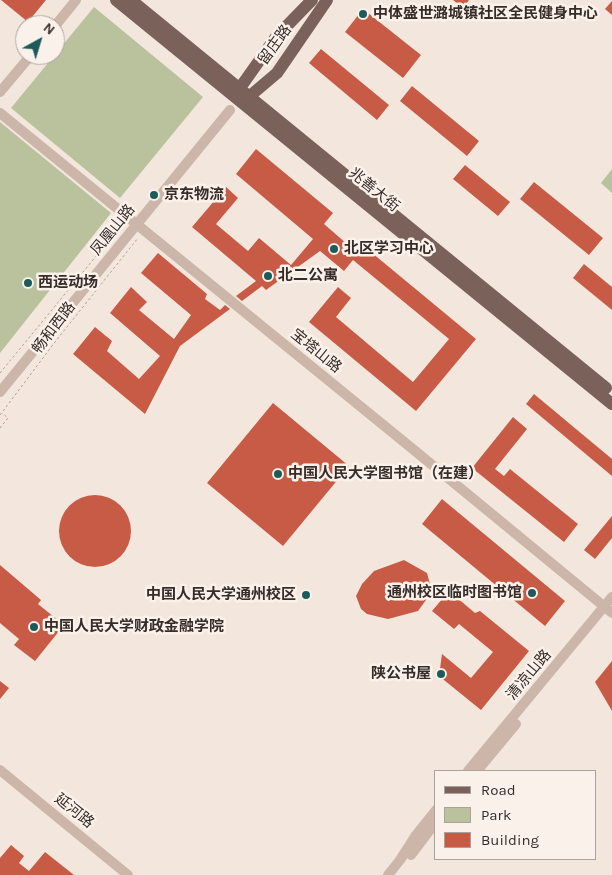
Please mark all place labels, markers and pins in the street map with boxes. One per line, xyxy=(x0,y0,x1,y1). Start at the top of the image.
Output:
place label: 中体盛世潞城镇社区全民健身中心 xyxy=(373,5,598,23)
marker: 中体盛世潞城镇社区全民健身中心 xyxy=(357,8,369,20)
place label: 京东物流 xyxy=(164,186,224,204)
marker: 京东物流 xyxy=(148,189,160,201)
place label: 北区学习中心 xyxy=(344,240,434,258)
marker: 北区学习中心 xyxy=(328,243,340,255)
place label: 北二公寓 xyxy=(278,267,338,285)
marker: 北二公寓 xyxy=(262,270,274,282)
place label: 西运动场 xyxy=(38,274,98,292)
marker: 西运动场 xyxy=(22,277,34,289)
place label: 中国人民大学图书馆（在建） xyxy=(288,465,483,483)
marker: 中国人民大学图书馆（在建） xyxy=(272,468,284,480)
place label: 通州校区临时图书馆 xyxy=(387,584,522,602)
place label: 中国人民大学通州校区 xyxy=(146,586,296,604)
marker: 通州校区临时图书馆 xyxy=(526,587,538,599)
marker: 中国人民大学通州校区 xyxy=(300,589,312,601)
place label: 中国人民大学财政金融学院 xyxy=(44,618,224,636)
marker: 中国人民大学财政金融学院 xyxy=(28,621,40,633)
place label: 陕公书屋 xyxy=(371,665,431,683)
marker: 陕公书屋 xyxy=(435,668,447,680)

